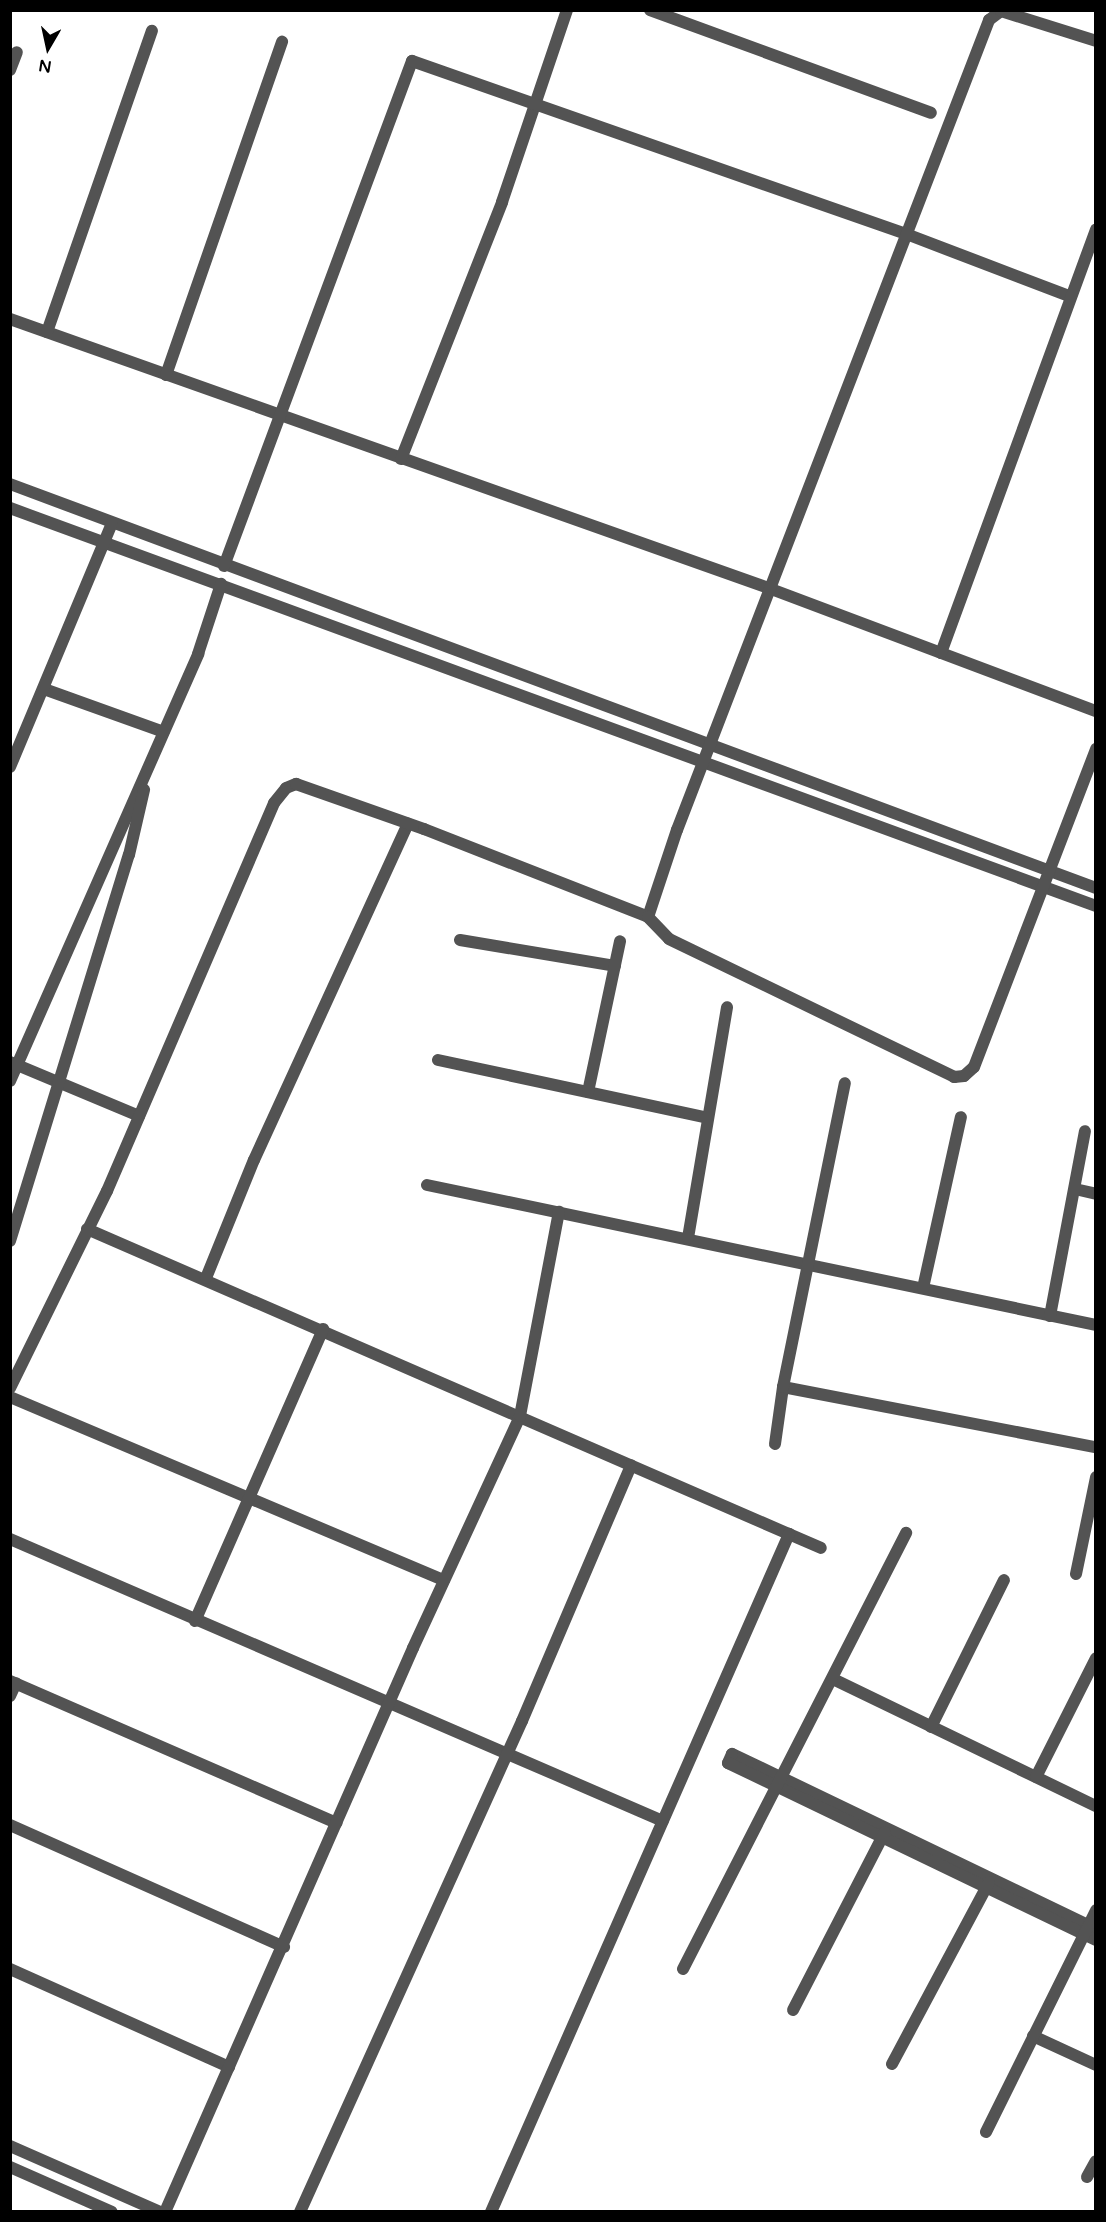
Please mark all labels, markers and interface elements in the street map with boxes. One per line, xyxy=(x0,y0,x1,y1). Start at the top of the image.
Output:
north arrow xyxy=(18,18,78,78)
text: N xyxy=(37,55,53,77)

